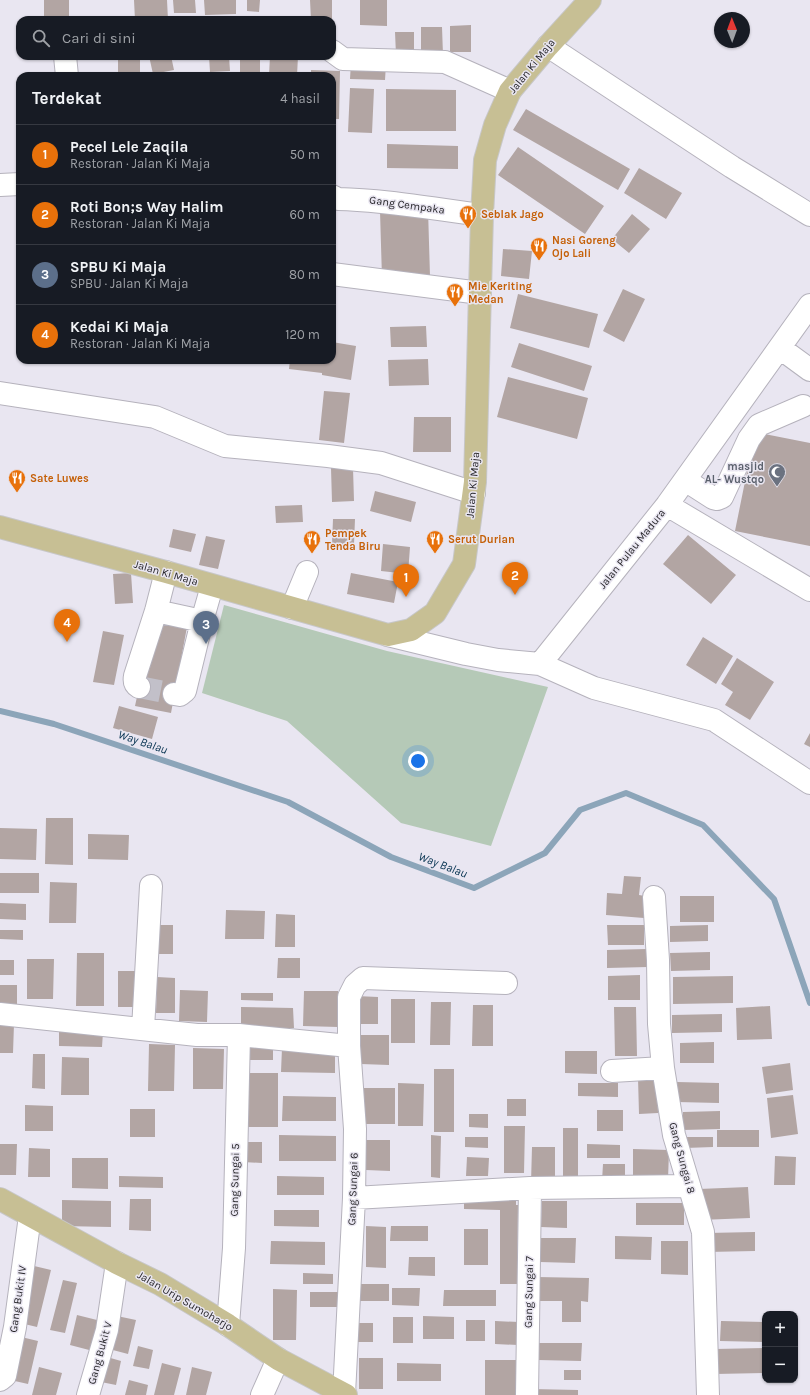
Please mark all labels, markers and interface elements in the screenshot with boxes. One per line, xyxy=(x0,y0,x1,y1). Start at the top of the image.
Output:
north arrow xyxy=(714,12,750,48)
search box xyxy=(16,16,336,60)
icon: search xyxy=(30,27,52,49)
text: Cari di sini xyxy=(62,29,136,47)
street label: Jalan Ki Maja xyxy=(506,36,558,96)
text: Terdekat xyxy=(32,88,101,108)
text: 4 hasil xyxy=(280,91,320,106)
text: Pecel Lele Zaqila xyxy=(70,138,188,156)
text: 1 xyxy=(43,147,47,162)
text: 50 m xyxy=(290,147,320,162)
text: Restoran · Jalan Ki Maja xyxy=(70,156,210,171)
street label: Gang Cempaka xyxy=(368,193,446,217)
text: Roti Bon;s Way Halim xyxy=(70,198,223,216)
restaurant icon: Seblak Jago xyxy=(458,204,478,229)
text: 2 xyxy=(41,207,49,222)
text: 60 m xyxy=(290,207,320,222)
place label: Seblak Jago xyxy=(481,208,544,221)
text: Restoran · Jalan Ki Maja xyxy=(70,216,210,231)
place label: Nasi Goreng Ojo Lali xyxy=(552,234,616,260)
restaurant icon: Nasi Goreng Ojo Lali xyxy=(529,236,549,261)
text: SPBU Ki Maja xyxy=(70,258,166,276)
text: 3 xyxy=(41,267,49,282)
text: 80 m xyxy=(289,267,320,282)
text: SPBU · Jalan Ki Maja xyxy=(70,276,189,291)
place label: Mie Keriting Medan xyxy=(468,280,533,306)
restaurant icon: Mie Keriting Medan xyxy=(445,282,465,307)
text: Kedai Ki Maja xyxy=(70,318,169,336)
text: 4 xyxy=(41,327,49,342)
text: 120 m xyxy=(285,327,320,342)
text: Restoran · Jalan Ki Maja xyxy=(70,336,210,351)
street label: Jalan Ki Maja xyxy=(464,451,482,519)
place label: masjid AL- Wustqo xyxy=(705,460,764,486)
mosque icon: masjid AL- Wustqo xyxy=(767,462,787,487)
restaurant icon: Sate Luwes xyxy=(7,468,27,493)
place label: Sate Luwes xyxy=(30,472,89,485)
street label: Jalan Pulau Madura xyxy=(596,507,668,591)
place label: Pempek Tenda Biru xyxy=(325,527,381,553)
restaurant icon: Pempek Tenda Biru xyxy=(302,529,322,554)
restaurant icon: Serut Durian xyxy=(425,529,445,554)
place label: Serut Durian xyxy=(448,533,515,546)
street label: Jalan Ki Maja xyxy=(132,558,200,588)
pin: 2 xyxy=(502,562,528,595)
pin: 1 xyxy=(393,564,419,597)
pin: 4 xyxy=(54,609,80,642)
pin: 3 xyxy=(193,611,219,644)
water label: Way Balau xyxy=(116,727,170,757)
your location xyxy=(408,751,428,771)
water label: Way Balau xyxy=(416,849,470,881)
street label: Gang Sungai 8 xyxy=(666,1121,698,1195)
street label: Gang Sungai 5 xyxy=(228,1143,242,1217)
street label: Gang Sungai 6 xyxy=(345,1152,361,1226)
street label: Gang Sungai 7 xyxy=(522,1256,536,1328)
street label: Gang Bukit IV xyxy=(7,1265,29,1333)
street label: Jalan Urip Sumoharjo xyxy=(135,1268,235,1334)
map controls xyxy=(762,1311,798,1383)
button: + xyxy=(762,1311,798,1347)
street label: Gang Bukit V xyxy=(85,1320,115,1386)
button: − xyxy=(762,1347,798,1383)

